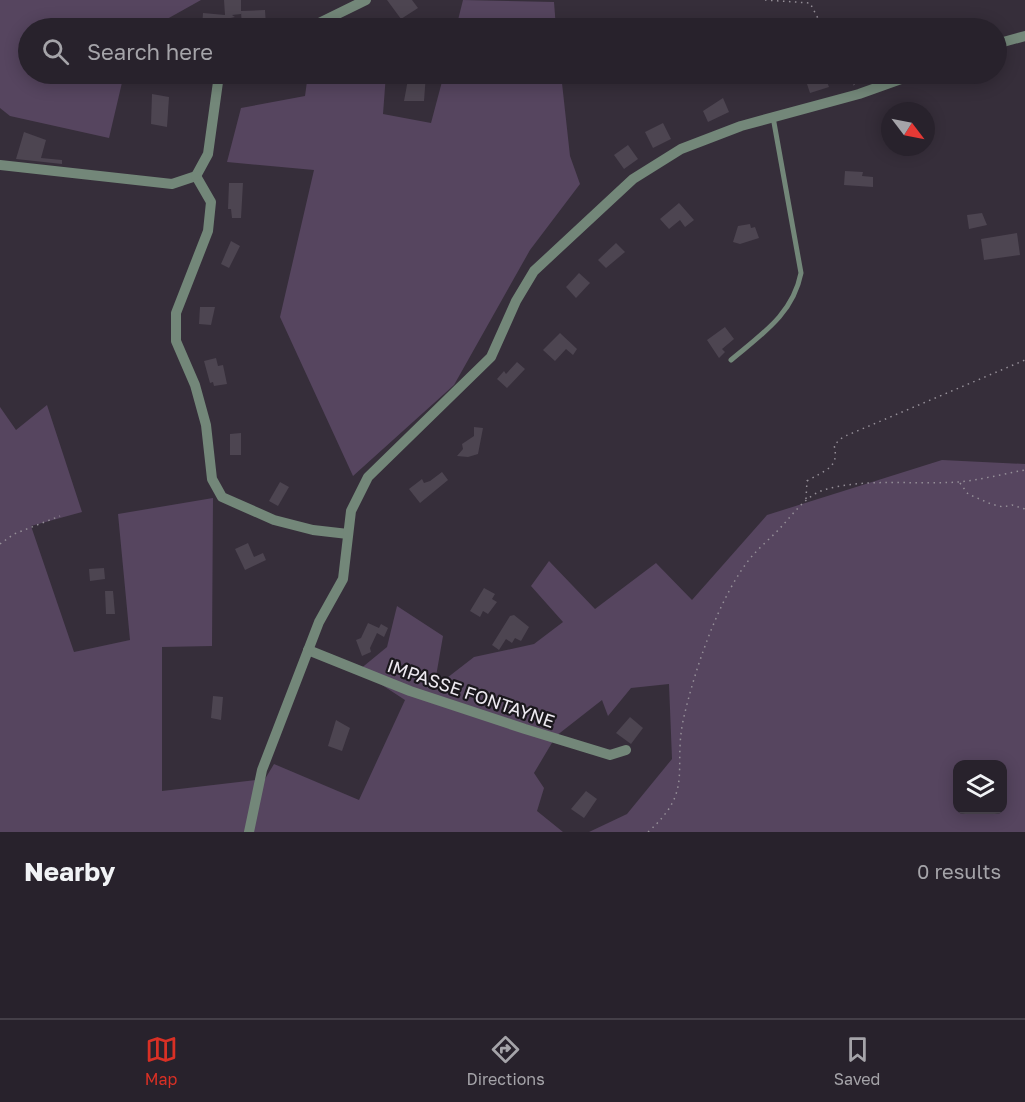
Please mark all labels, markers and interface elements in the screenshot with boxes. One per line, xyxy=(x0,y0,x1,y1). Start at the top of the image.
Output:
search box xyxy=(18,18,1007,84)
icon: search xyxy=(39,35,72,68)
text: Search here xyxy=(87,38,213,65)
north arrow xyxy=(881,102,935,156)
street label: IMPASSE FONTAYNE xyxy=(384,654,558,732)
map controls xyxy=(953,760,1007,814)
button: layers xyxy=(953,760,1007,814)
text: Nearby xyxy=(24,856,115,887)
text: 0 results xyxy=(917,859,1001,883)
tab: Map xyxy=(145,1033,178,1089)
tab: Directions xyxy=(467,1033,545,1089)
tab: Saved xyxy=(834,1033,880,1089)

